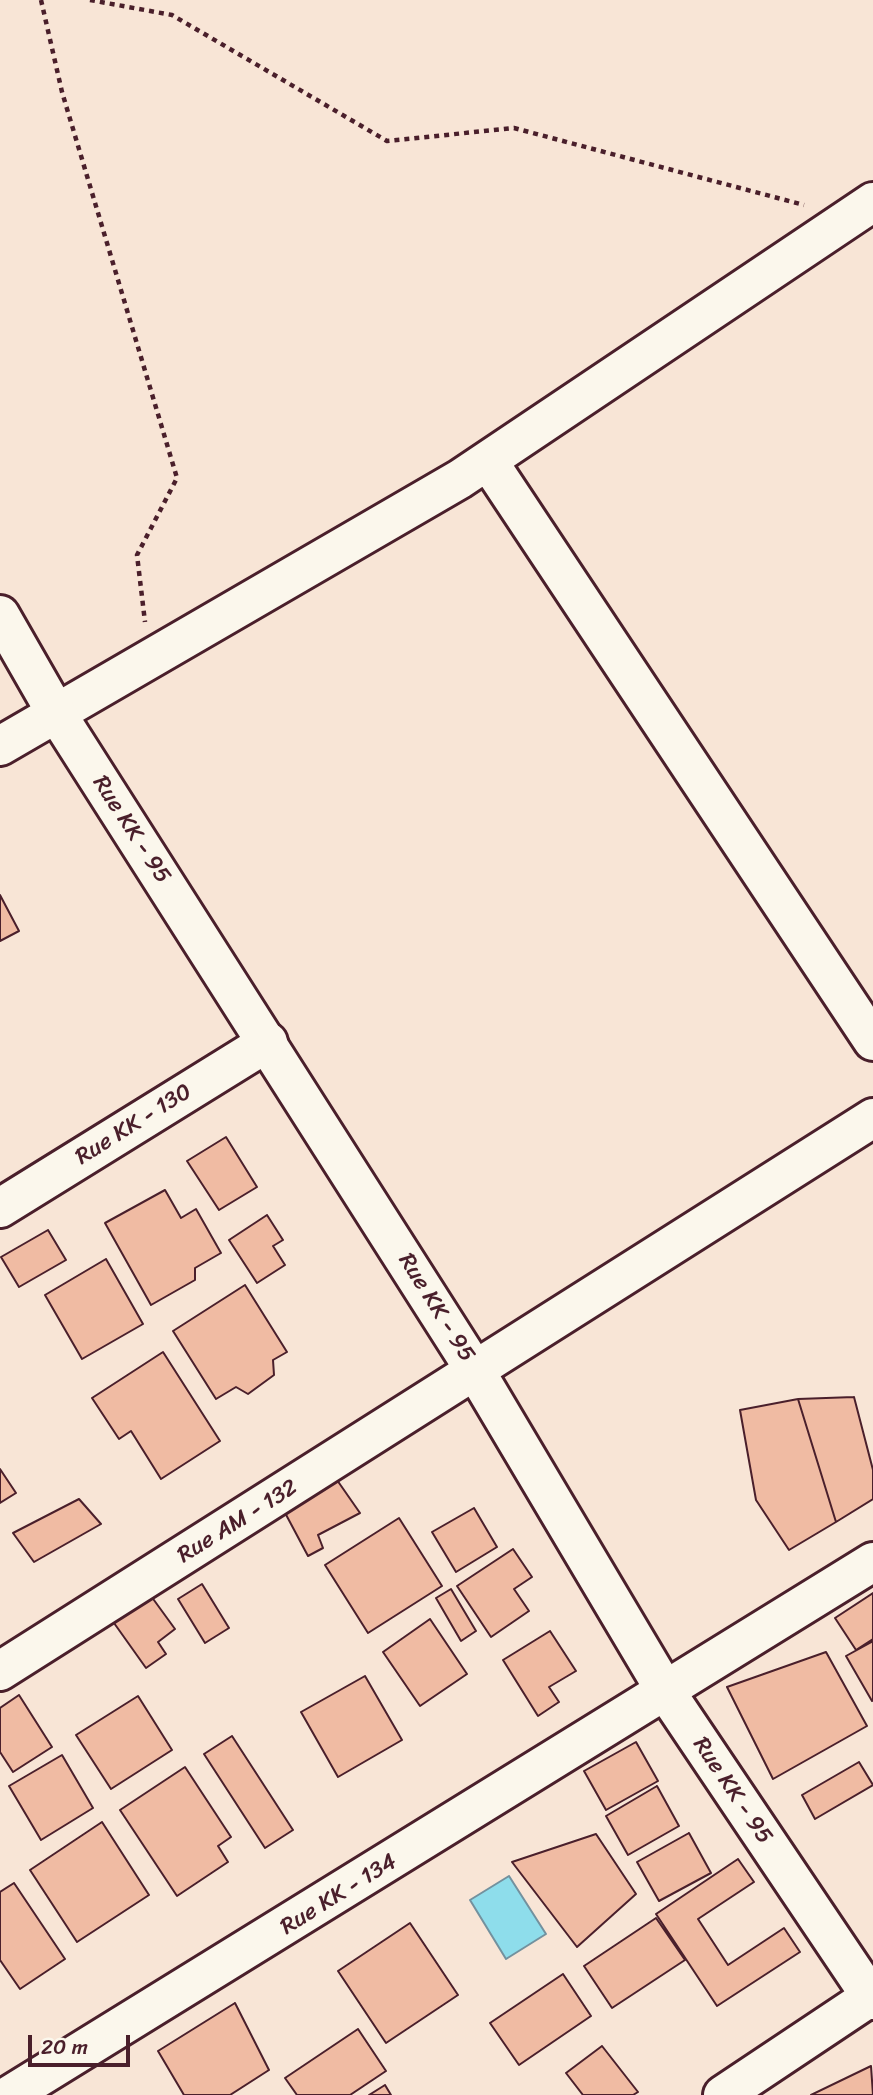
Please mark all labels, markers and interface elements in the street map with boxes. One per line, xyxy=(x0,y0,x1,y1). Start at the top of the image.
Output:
street label: Rue KK - 95 xyxy=(86,771,176,889)
street label: Rue KK - 130 xyxy=(71,1078,197,1172)
street label: Rue KK - 95 xyxy=(392,1249,480,1367)
street label: Rue AM - 132 xyxy=(173,1474,303,1570)
street label: Rue KK - 95 xyxy=(686,1732,778,1850)
street label: Rue KK - 134 xyxy=(276,1848,402,1942)
scale bar xyxy=(32,2022,133,2066)
text: 20 m xyxy=(41,2028,88,2066)

